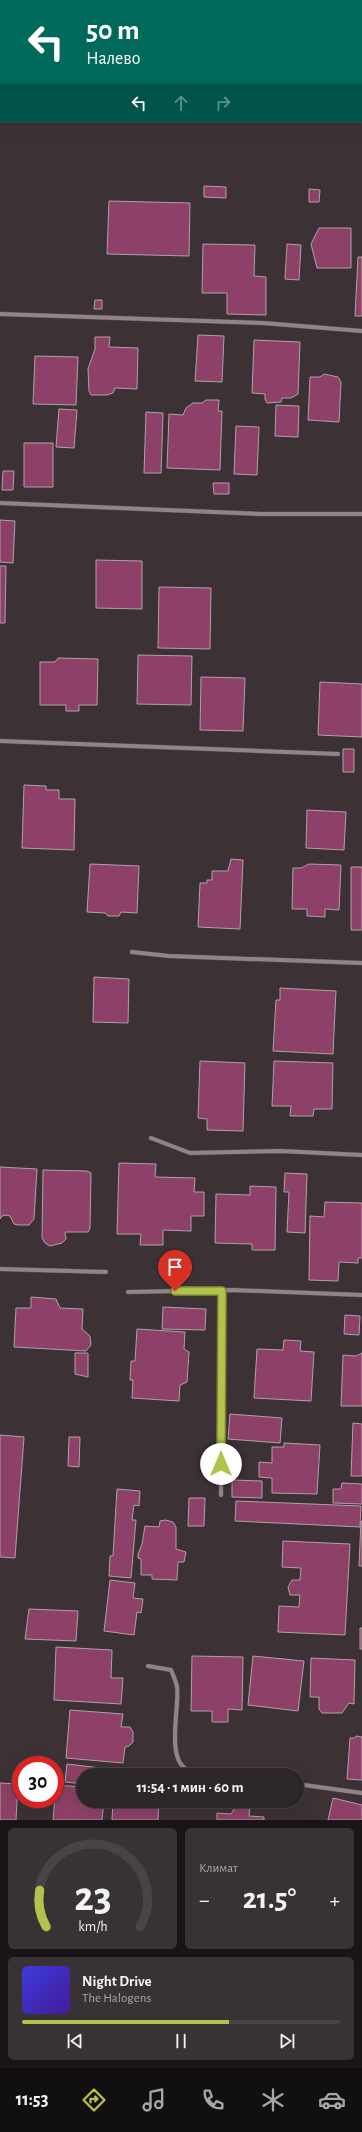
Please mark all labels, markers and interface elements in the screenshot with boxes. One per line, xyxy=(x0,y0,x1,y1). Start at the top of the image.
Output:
icon: left xyxy=(20,16,72,68)
text: 50 m xyxy=(86,17,140,45)
text: Налево xyxy=(86,50,140,68)
icon: left xyxy=(128,92,150,114)
icon: ahead xyxy=(170,92,192,114)
icon: right xyxy=(212,92,234,114)
pin xyxy=(158,1250,192,1291)
icon: arrive xyxy=(164,1256,186,1278)
position arrow xyxy=(200,1443,242,1485)
speed limit sign: 30 xyxy=(12,1756,64,1808)
text: 11:54 · 1 мин · 60 m xyxy=(136,1780,244,1795)
text: Климат xyxy=(199,1862,238,1875)
text: 23 xyxy=(74,1876,111,1917)
text: 21.5° xyxy=(243,1884,296,1914)
text: − xyxy=(199,1889,210,1911)
text: + xyxy=(329,1889,340,1911)
text: km/h xyxy=(78,1919,107,1933)
text: Night Drive xyxy=(82,1974,152,1989)
text: The Halogens xyxy=(82,1992,151,2005)
icon: previous xyxy=(64,2030,86,2052)
icon: pause xyxy=(170,2030,192,2052)
icon: next xyxy=(276,2030,298,2052)
icon: directions xyxy=(80,2086,108,2114)
icon: music xyxy=(140,2086,168,2114)
icon: phone xyxy=(199,2086,227,2114)
icon: climate xyxy=(259,2086,287,2114)
icon: car xyxy=(318,2086,346,2114)
text: 11:53 xyxy=(16,2091,48,2109)

